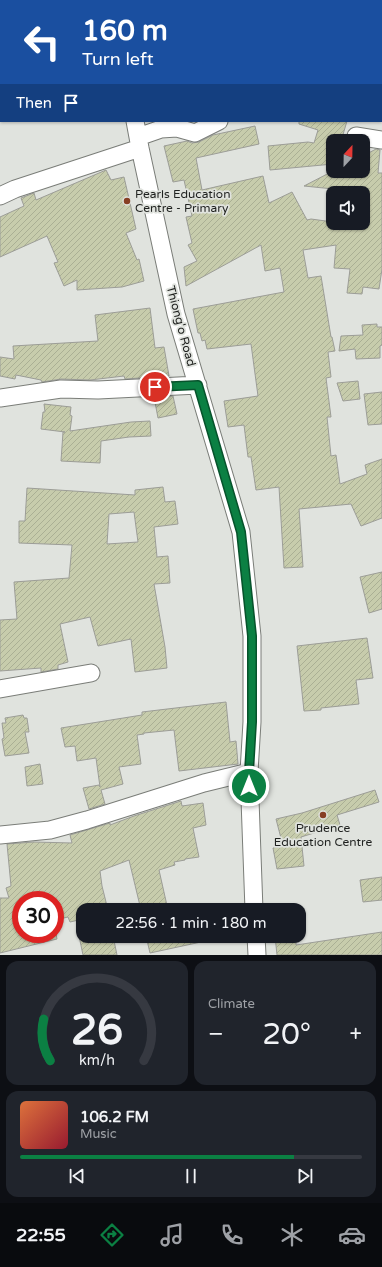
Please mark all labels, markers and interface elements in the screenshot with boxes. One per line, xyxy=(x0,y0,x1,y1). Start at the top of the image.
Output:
text: 160 m xyxy=(82,14,168,48)
icon: left xyxy=(16,16,68,68)
text: Turn left xyxy=(82,48,154,70)
icon: arrive xyxy=(60,92,82,114)
text: Then xyxy=(16,94,52,112)
north arrow xyxy=(326,134,370,178)
map controls xyxy=(326,134,370,230)
button: sound xyxy=(326,186,370,230)
place label: Pearls Education Centre - Primary xyxy=(135,187,230,215)
marker: Pearls Education Centre - Primary xyxy=(122,196,132,206)
street label: Thiong'o Road xyxy=(164,284,198,368)
pin xyxy=(138,370,172,404)
icon: arrive xyxy=(144,376,166,398)
position arrow xyxy=(228,765,270,807)
marker: Prudence Education Centre xyxy=(318,810,328,820)
place label: Prudence Education Centre xyxy=(274,821,372,849)
speed limit sign: 30 xyxy=(12,891,64,943)
text: 22:56 · 1 min · 180 m xyxy=(116,914,266,932)
text: Climate xyxy=(208,996,255,1012)
text: 26 xyxy=(71,1006,123,1056)
text: 20° xyxy=(262,1016,311,1053)
text: − xyxy=(208,1021,224,1047)
text: + xyxy=(350,1021,362,1047)
text: km/h xyxy=(79,1052,115,1069)
text: 106.2 FM xyxy=(80,1108,149,1126)
text: Music xyxy=(80,1126,117,1142)
icon: previous xyxy=(66,1165,88,1187)
icon: pause xyxy=(180,1165,202,1187)
icon: next xyxy=(294,1165,316,1187)
icon: directions xyxy=(98,1221,126,1249)
icon: music xyxy=(158,1221,186,1249)
icon: phone xyxy=(218,1221,246,1249)
icon: climate xyxy=(278,1221,306,1249)
icon: car xyxy=(338,1221,366,1249)
text: 22:55 xyxy=(16,1224,66,1246)

